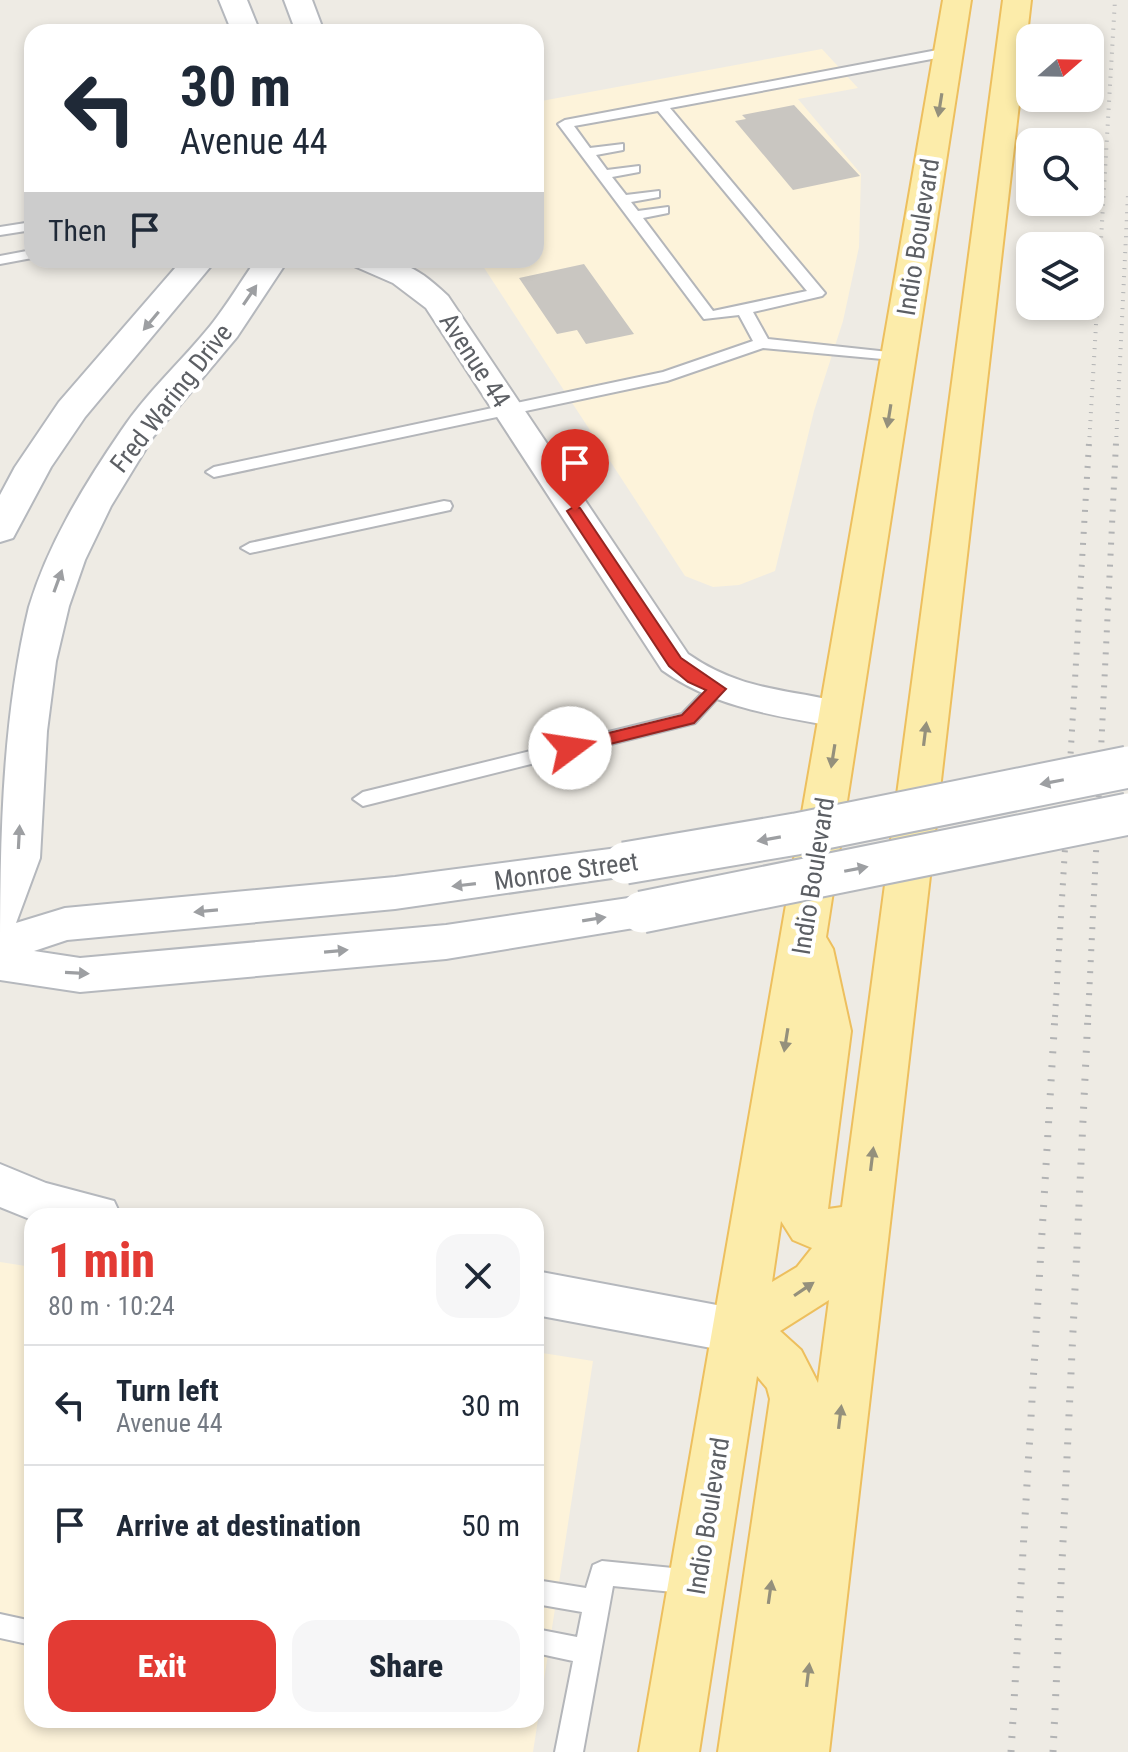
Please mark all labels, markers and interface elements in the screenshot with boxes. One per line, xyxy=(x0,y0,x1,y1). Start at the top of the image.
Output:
north arrow xyxy=(1016,24,1104,112)
map controls xyxy=(1016,24,1104,320)
text: 30 m xyxy=(180,54,291,120)
icon: left xyxy=(48,56,152,160)
one-way arrow xyxy=(933,92,945,117)
text: Avenue 44 xyxy=(180,121,327,163)
button: search xyxy=(1016,128,1104,216)
street label: Indio Boulevard xyxy=(891,156,945,318)
icon: arrive xyxy=(123,208,167,252)
text: Then xyxy=(48,213,107,248)
button: layers xyxy=(1016,232,1104,320)
one-way arrow xyxy=(242,284,257,306)
street label: Avenue 44 xyxy=(433,307,517,413)
one-way arrow xyxy=(143,311,161,330)
street label: Fred Waring Drive xyxy=(104,318,238,478)
one-way arrow xyxy=(882,404,894,429)
pin xyxy=(541,429,609,511)
icon: arrive xyxy=(553,441,597,485)
one-way arrow xyxy=(53,569,65,593)
position arrow xyxy=(528,706,612,790)
one-way arrow xyxy=(919,721,932,746)
one-way arrow xyxy=(826,744,838,769)
one-way arrow xyxy=(1039,777,1064,789)
street label: Indio Boulevard xyxy=(786,795,840,957)
one-way arrow xyxy=(13,824,26,849)
one-way arrow xyxy=(756,833,781,845)
street label: Monroe Street xyxy=(492,846,640,896)
one-way arrow xyxy=(843,862,868,875)
one-way arrow xyxy=(451,879,476,892)
one-way arrow xyxy=(193,905,218,918)
one-way arrow xyxy=(582,912,607,925)
one-way arrow xyxy=(324,944,349,957)
one-way arrow xyxy=(65,967,90,980)
one-way arrow xyxy=(779,1028,792,1053)
one-way arrow xyxy=(866,1146,879,1171)
text: 1 min xyxy=(48,1232,155,1289)
button: close xyxy=(436,1234,520,1318)
one-way arrow xyxy=(793,1282,815,1296)
text: 80 m · 10:24 xyxy=(48,1291,175,1321)
text: Turn left xyxy=(116,1373,219,1408)
icon: left xyxy=(48,1383,92,1427)
text: 30 m xyxy=(461,1388,520,1423)
one-way arrow xyxy=(834,1404,847,1429)
text: Avenue 44 xyxy=(116,1408,223,1438)
street label: Indio Boulevard xyxy=(681,1435,735,1597)
icon: arrive xyxy=(48,1503,92,1547)
text: Arrive at destination xyxy=(116,1508,361,1543)
text: 50 m xyxy=(461,1508,520,1543)
one-way arrow xyxy=(764,1579,777,1604)
button: Exit xyxy=(48,1620,276,1712)
button: Share xyxy=(292,1620,520,1712)
one-way arrow xyxy=(802,1662,815,1687)

